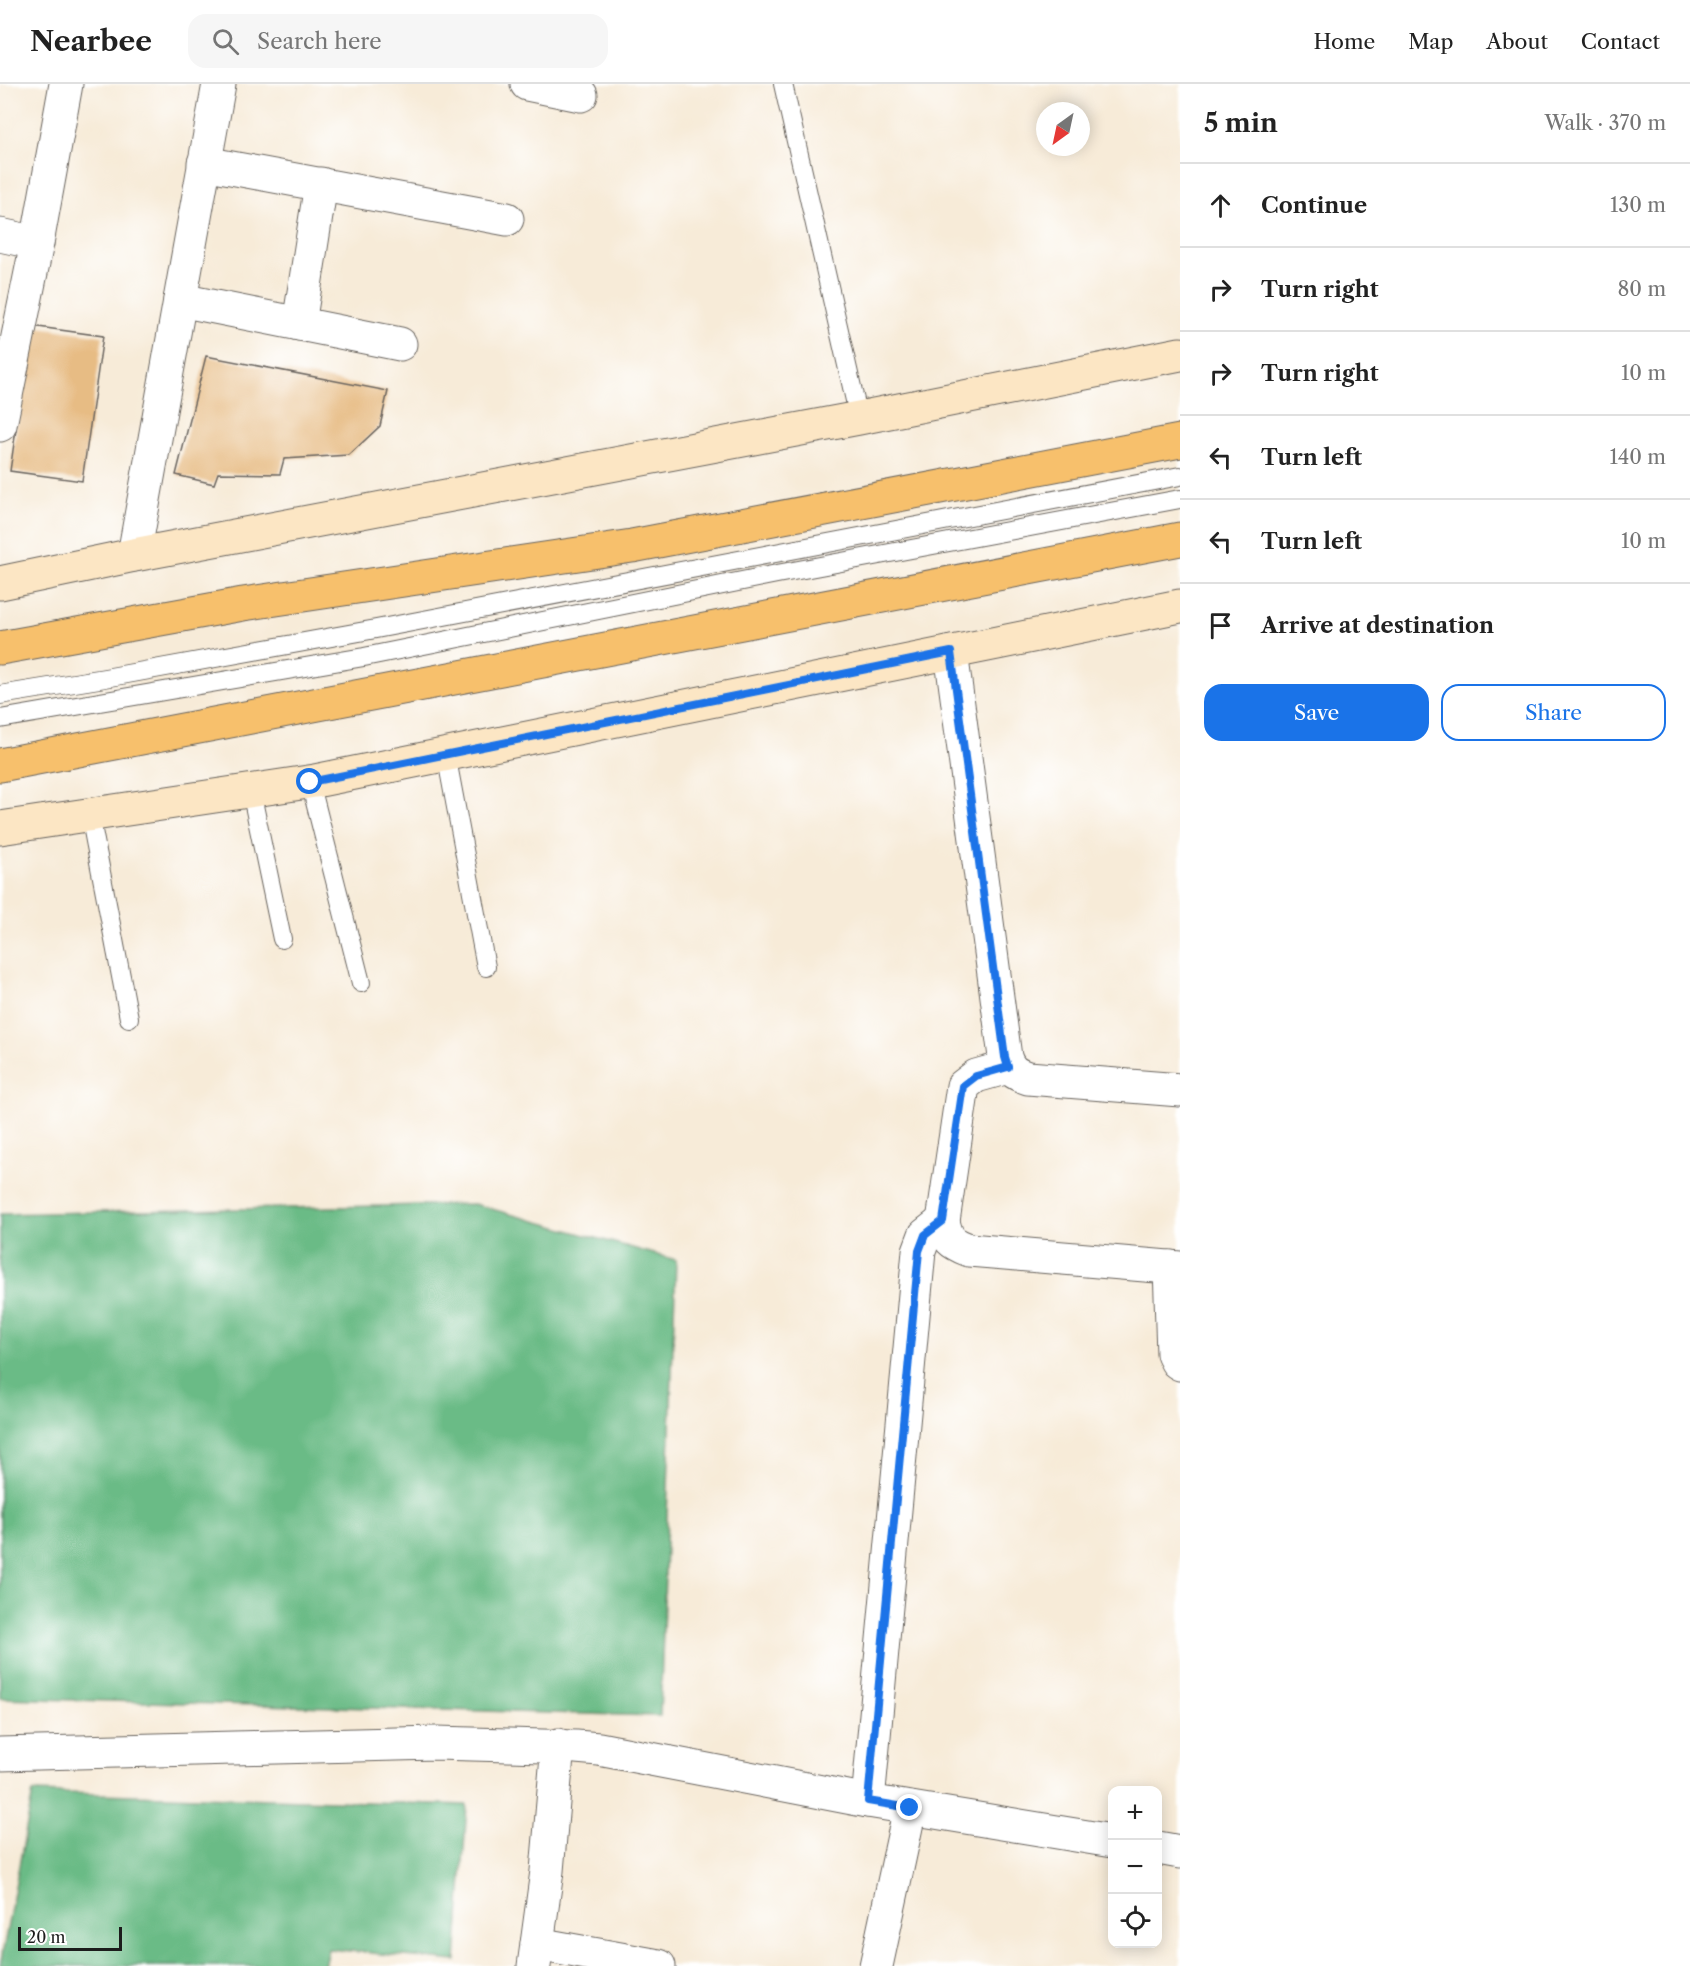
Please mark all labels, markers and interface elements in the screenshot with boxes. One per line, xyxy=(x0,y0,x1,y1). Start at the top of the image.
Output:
search box xyxy=(188,14,608,68)
text: Nearbee xyxy=(30,24,152,58)
icon: search xyxy=(209,25,242,58)
text: Search here xyxy=(257,28,382,55)
text: Home xyxy=(1314,29,1375,54)
text: Map xyxy=(1408,29,1453,54)
text: About xyxy=(1486,29,1548,54)
text: Contact xyxy=(1581,29,1660,54)
north arrow xyxy=(1036,102,1090,156)
text: 5 min xyxy=(1204,107,1278,139)
text: Walk · 370 m xyxy=(1544,111,1666,135)
icon: ahead xyxy=(1204,189,1237,222)
text: Continue xyxy=(1261,192,1367,219)
text: 130 m xyxy=(1610,193,1666,217)
icon: right xyxy=(1204,273,1237,306)
text: Turn right xyxy=(1261,276,1379,303)
text: 80 m xyxy=(1618,277,1666,301)
icon: right xyxy=(1204,357,1237,390)
text: Turn right xyxy=(1261,360,1379,387)
text: 10 m xyxy=(1621,361,1666,385)
icon: left xyxy=(1204,441,1237,474)
text: Turn left xyxy=(1261,444,1362,471)
text: 140 m xyxy=(1609,445,1666,469)
icon: left xyxy=(1204,525,1237,558)
text: Turn left xyxy=(1261,528,1362,555)
text: 10 m xyxy=(1621,529,1666,553)
icon: arrive xyxy=(1204,609,1237,642)
text: Arrive at destination xyxy=(1261,612,1494,639)
button: Save xyxy=(1204,684,1429,741)
button: Share xyxy=(1441,684,1666,741)
route start xyxy=(296,768,322,794)
map controls xyxy=(1108,1786,1162,1948)
button: + xyxy=(1108,1786,1162,1840)
route end xyxy=(896,1794,922,1820)
button: − xyxy=(1108,1840,1162,1894)
button: locate xyxy=(1108,1894,1162,1948)
scale bar xyxy=(18,1924,122,1952)
text: 20 m xyxy=(27,1927,66,1947)

